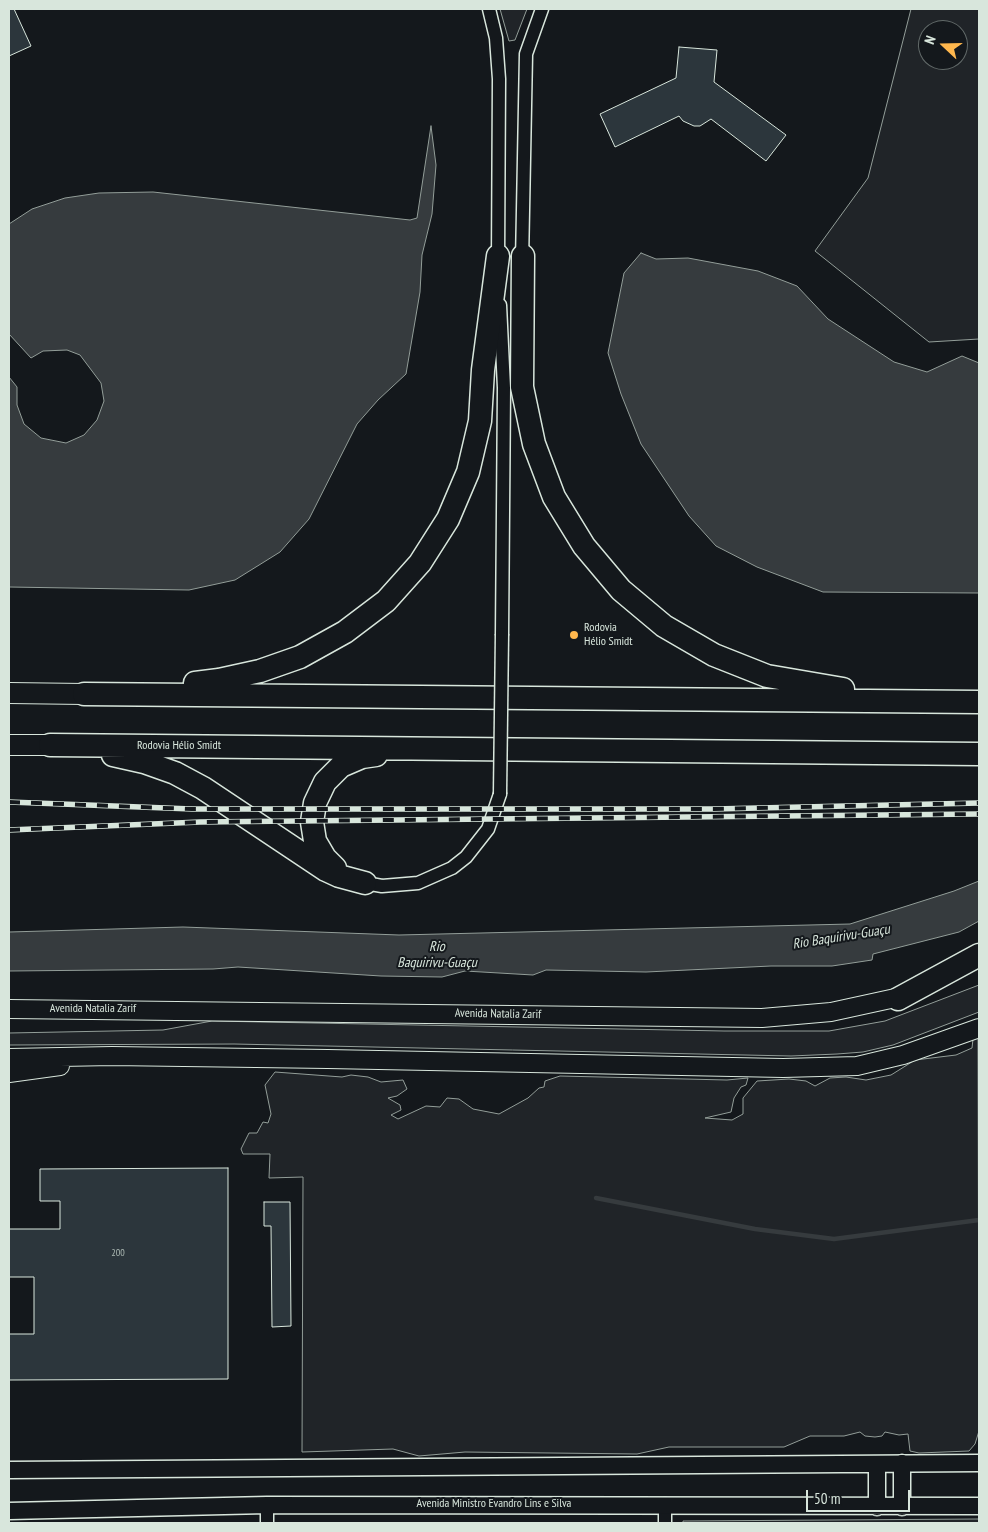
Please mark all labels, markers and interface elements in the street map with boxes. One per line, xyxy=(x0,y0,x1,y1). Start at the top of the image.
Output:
north arrow xyxy=(918,20,968,70)
text: N xyxy=(920,33,940,47)
place label: Rodovia Hélio Smidt xyxy=(584,621,633,649)
marker: Rodovia Hélio Smidt xyxy=(568,629,580,641)
street label: Rodovia Hélio Smidt xyxy=(137,739,221,753)
water label: Rio Baquirivu-Guaçu xyxy=(791,921,891,953)
water label: Rio Baquirivu-Guaçu xyxy=(397,939,477,972)
street label: Avenida Natalia Zarif xyxy=(50,1002,136,1016)
street label: Avenida Natalia Zarif xyxy=(455,1006,541,1022)
house number: 200 xyxy=(111,1247,125,1259)
scale bar xyxy=(808,1480,912,1512)
text: 50 m xyxy=(814,1489,840,1508)
street label: Avenida Ministro Evandro Lins e Silva xyxy=(417,1497,571,1511)

